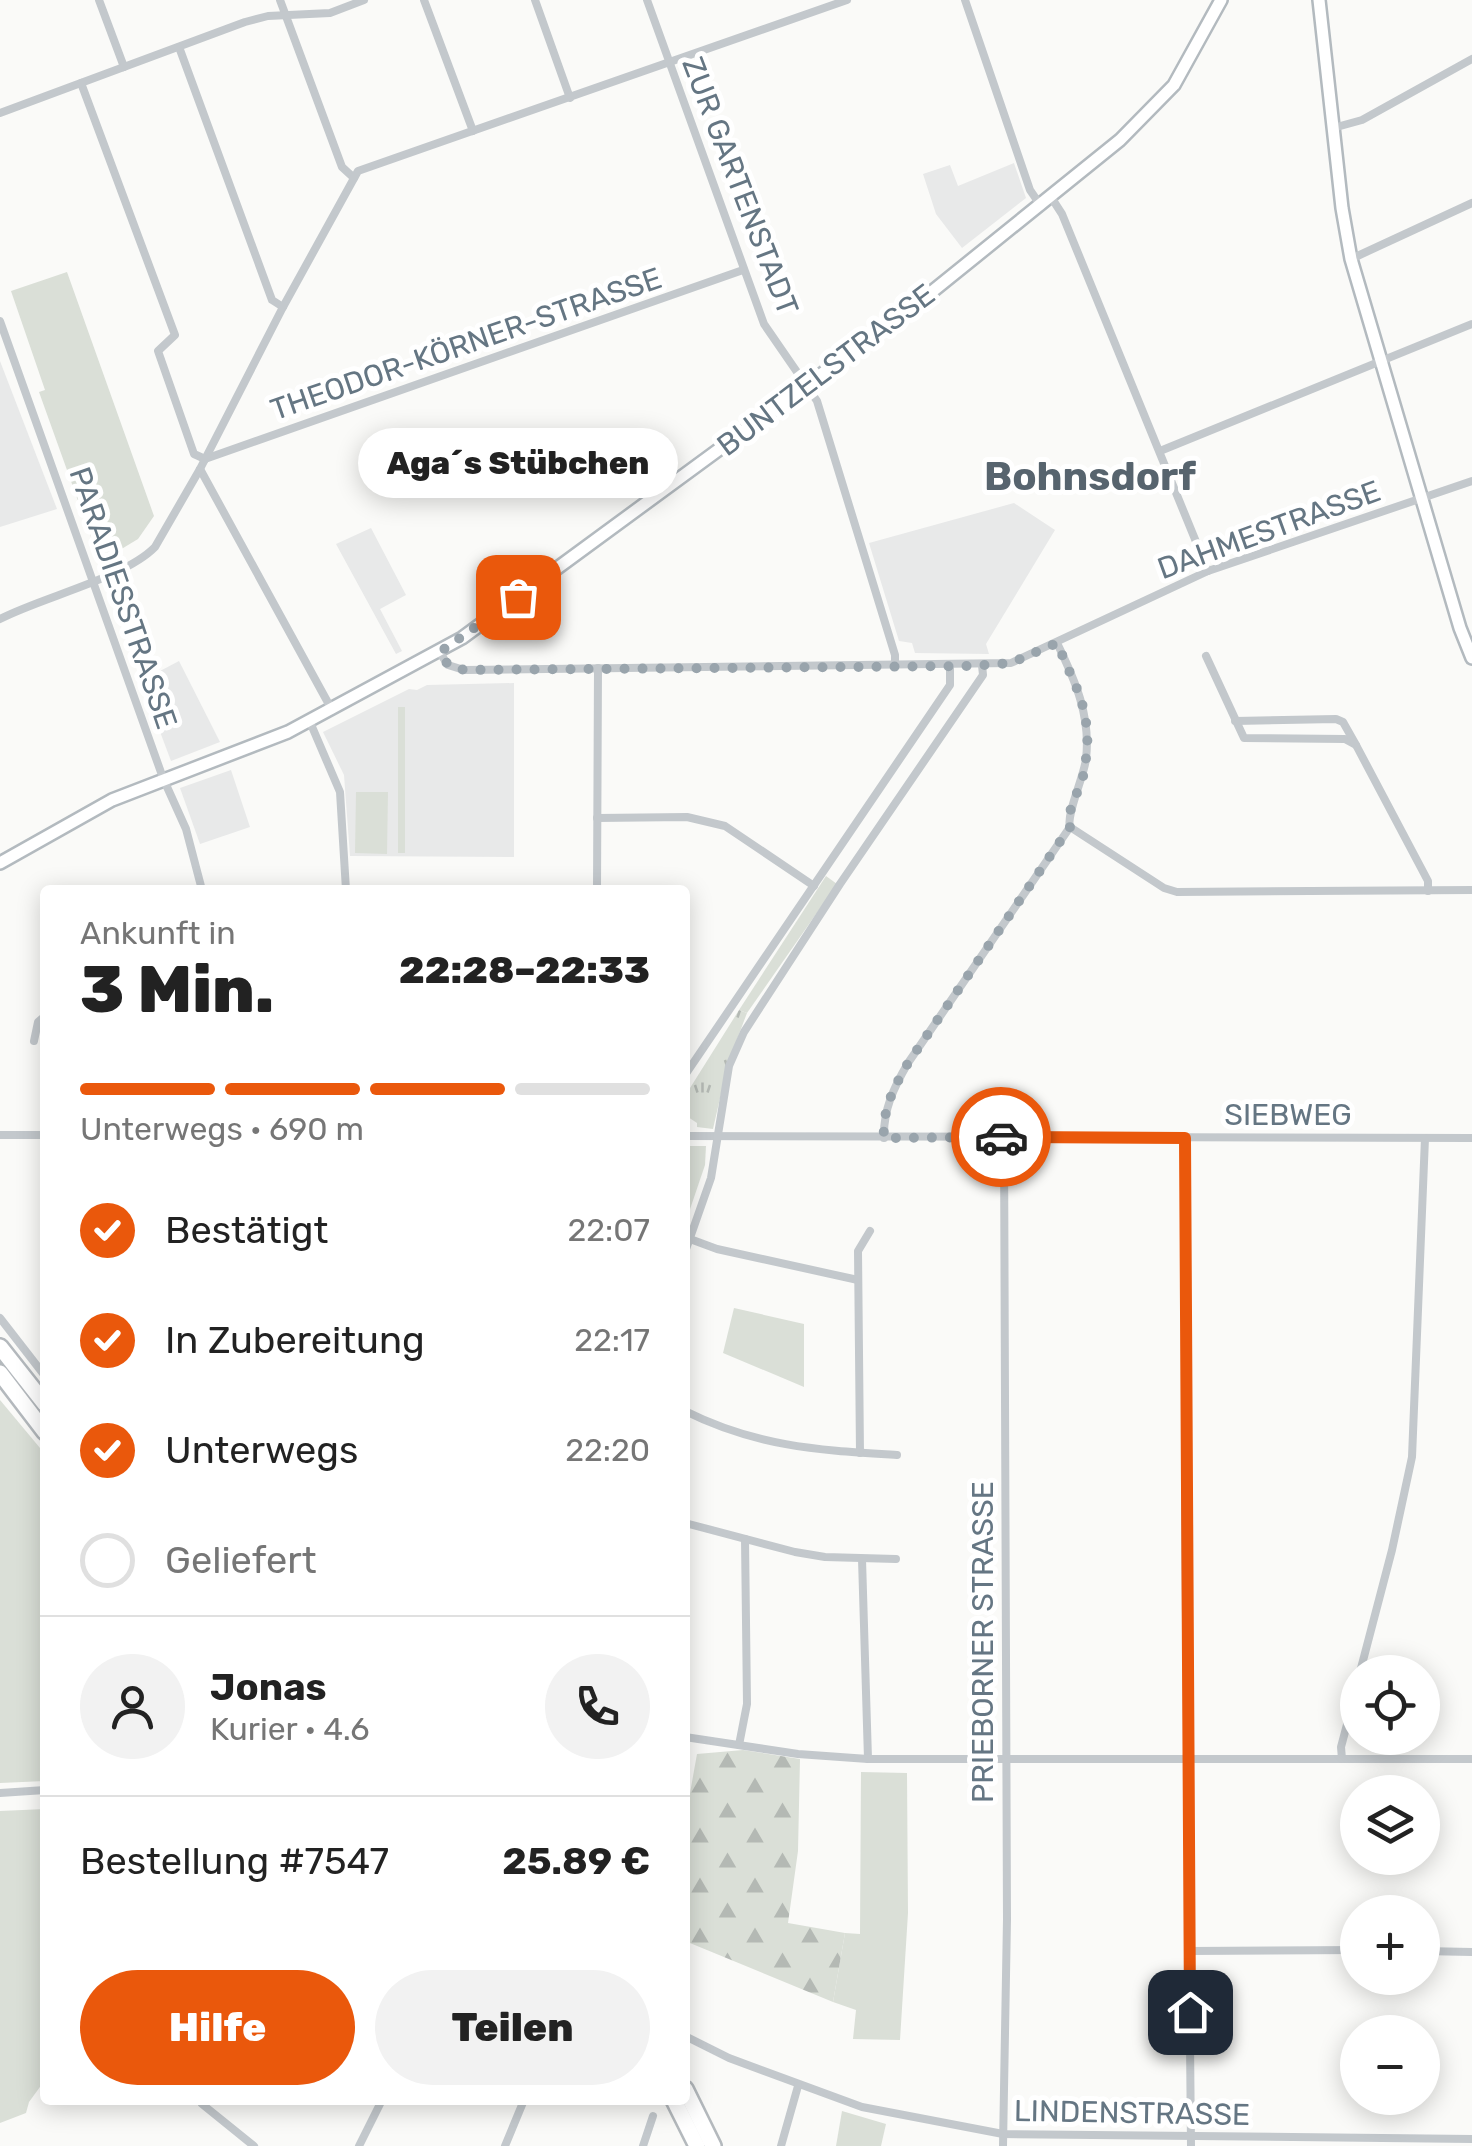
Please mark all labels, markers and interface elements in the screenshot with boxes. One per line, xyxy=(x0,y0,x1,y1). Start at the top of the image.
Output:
street label: ZUR GARTENSTADT xyxy=(674,52,806,320)
street label: THEODOR-KÖRNER-STRASSE xyxy=(266,260,666,428)
street label: BUNTZELSTRASSE xyxy=(710,276,942,464)
callout: Aga´s Stübchen xyxy=(358,427,678,497)
text: Aga´s Stübchen xyxy=(387,444,649,482)
district label: Bohnsdorf xyxy=(984,453,1196,500)
street label: PARADIESSTRASSE xyxy=(61,462,185,734)
street label: DAHMESTRASSE xyxy=(1153,473,1385,587)
pin xyxy=(476,555,561,640)
icon: bag xyxy=(491,570,546,625)
text: Ankunft in xyxy=(80,914,236,952)
text: 22:28–22:33 xyxy=(399,947,650,993)
text: 3 Min. xyxy=(80,951,274,1028)
courier xyxy=(951,1087,1051,1187)
street label: SIEBWEG xyxy=(1224,1097,1352,1133)
text: Unterwegs · 690 m xyxy=(80,1110,364,1148)
icon: car xyxy=(974,1110,1029,1165)
icon: check xyxy=(80,1203,135,1258)
text: Bestätigt xyxy=(165,1207,328,1253)
text: 22:07 xyxy=(568,1211,650,1249)
icon: check xyxy=(80,1313,135,1368)
text: In Zubereitung xyxy=(165,1317,425,1363)
text: 22:17 xyxy=(574,1321,650,1359)
icon: check xyxy=(80,1423,135,1478)
text: Unterwegs xyxy=(165,1427,358,1473)
text: 22:20 xyxy=(565,1431,650,1469)
street label: PRIEBORNER STRASSE xyxy=(965,1481,1001,1803)
text: Geliefert xyxy=(165,1537,317,1583)
button: person xyxy=(80,1654,185,1759)
button: phone xyxy=(545,1654,650,1759)
map controls xyxy=(1340,1655,1440,2115)
button: locate xyxy=(1340,1655,1440,1755)
text: Jonas xyxy=(210,1664,327,1710)
text: Kurier · 4.6 xyxy=(210,1710,370,1748)
button: layers xyxy=(1340,1775,1440,1875)
text: Bestellung #7547 xyxy=(80,1838,389,1884)
text: 25.89 € xyxy=(502,1838,650,1884)
button: + xyxy=(1340,1895,1440,1995)
button: Hilfe xyxy=(80,1970,355,2085)
button: Teilen xyxy=(375,1970,650,2085)
pin xyxy=(1148,1970,1233,2055)
icon: home xyxy=(1163,1985,1218,2040)
button: − xyxy=(1340,2015,1440,2115)
street label: LINDENSTRASSE xyxy=(1014,2093,1250,2133)

